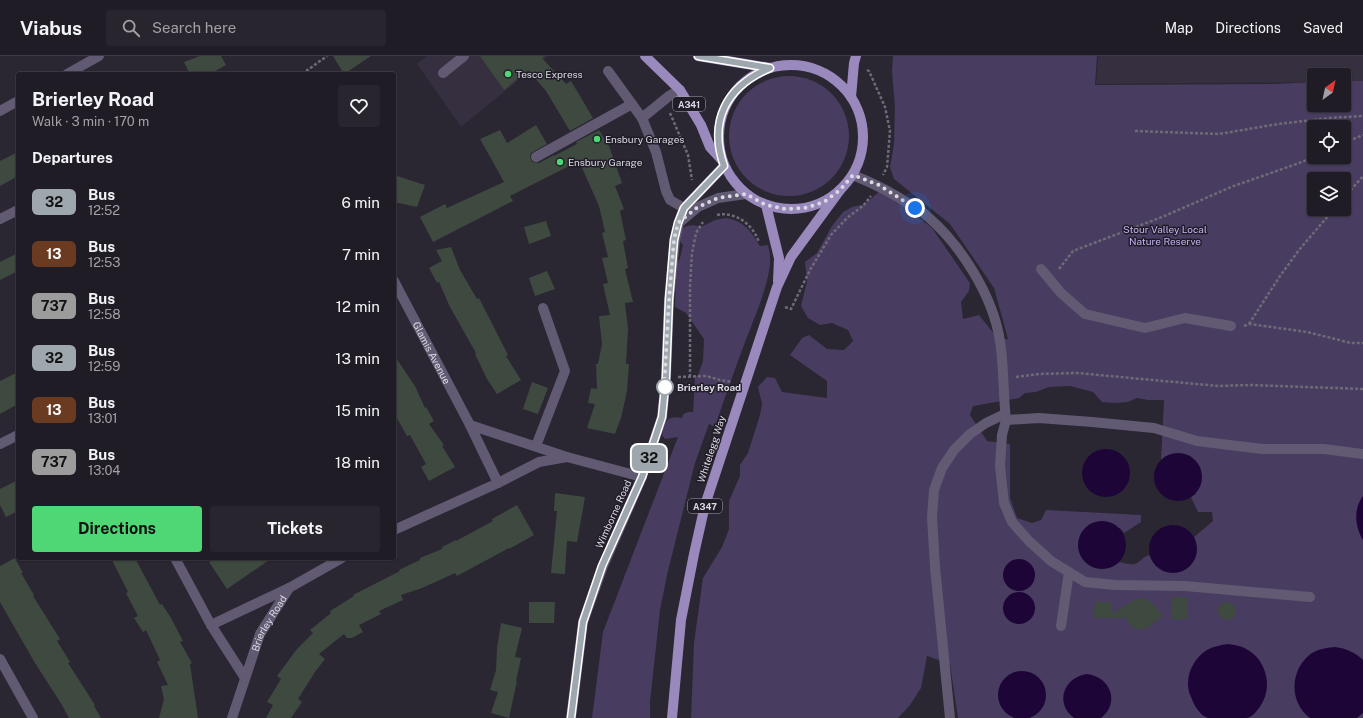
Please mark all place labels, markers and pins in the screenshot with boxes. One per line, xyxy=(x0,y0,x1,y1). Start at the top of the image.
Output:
place label: Tesco Express xyxy=(516,68,583,80)
marker: Tesco Express xyxy=(503,69,513,79)
place label: Ensbury Garages xyxy=(605,133,684,145)
marker: Ensbury Garages xyxy=(592,134,602,144)
place label: Ensbury Garage xyxy=(568,156,643,168)
marker: Ensbury Garage xyxy=(555,157,565,167)
marker: Brierley Road xyxy=(656,378,674,396)
place label: Brierley Road xyxy=(677,381,741,393)

